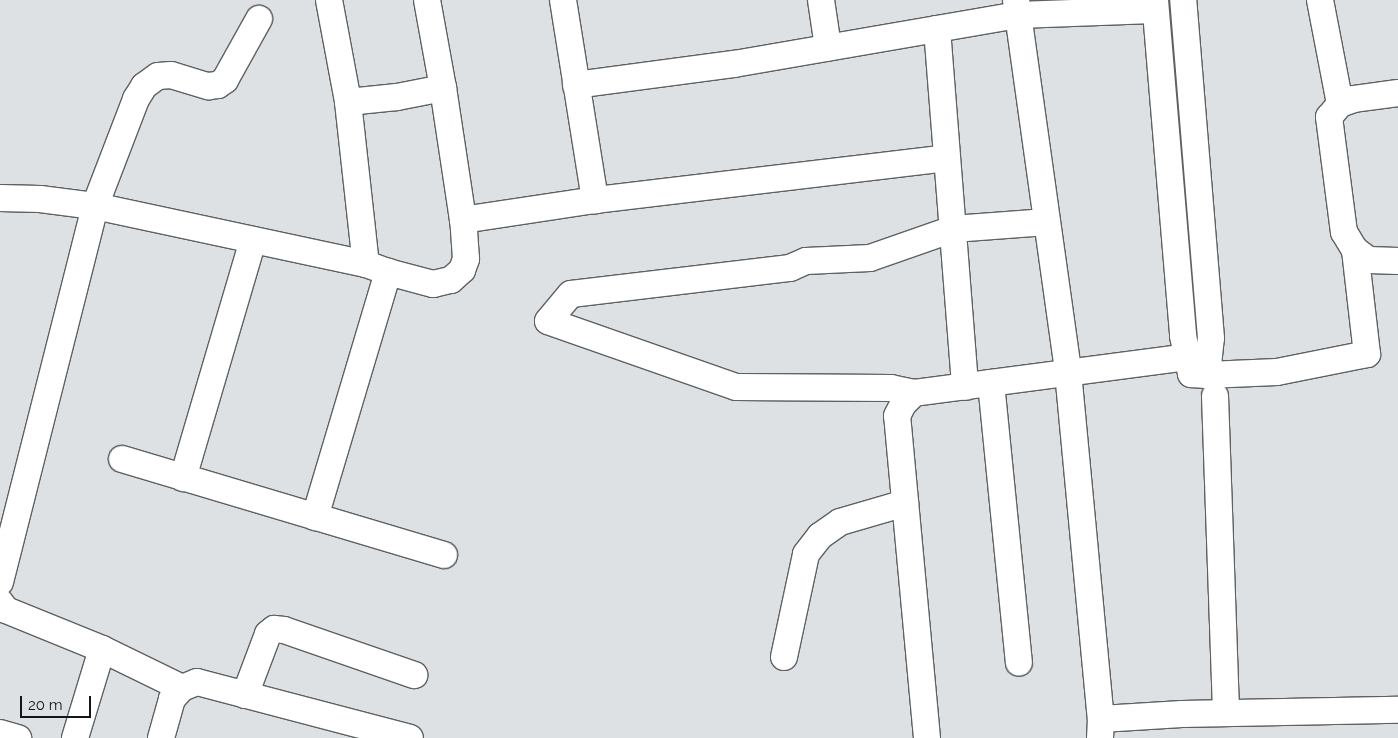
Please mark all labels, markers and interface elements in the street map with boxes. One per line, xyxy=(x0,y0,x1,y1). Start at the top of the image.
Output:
scale bar xyxy=(22,686,94,718)
text: 20 m xyxy=(28,696,63,714)

